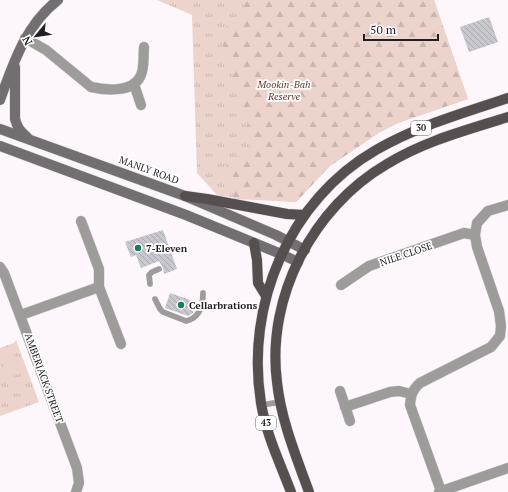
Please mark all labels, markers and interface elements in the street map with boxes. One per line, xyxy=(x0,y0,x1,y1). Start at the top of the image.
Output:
north arrow xyxy=(16,16,56,56)
scale bar xyxy=(364,16,438,42)
text: 50 m xyxy=(370,22,397,37)
text: N xyxy=(19,33,35,48)
park label: Mookin-Bah Reserve xyxy=(257,78,310,103)
road number: 30 xyxy=(411,121,431,135)
street label: MANLY ROAD xyxy=(117,153,181,187)
street label: NILE CLOSE xyxy=(378,239,434,269)
place label: 7-Eleven xyxy=(146,242,188,255)
marker: 7-Eleven xyxy=(133,243,143,253)
place label: Cellarbrations xyxy=(189,299,258,312)
marker: Cellarbrations xyxy=(176,300,186,310)
street label: AMBERJACK STREET xyxy=(22,331,66,425)
road number: 43 xyxy=(256,416,276,430)

